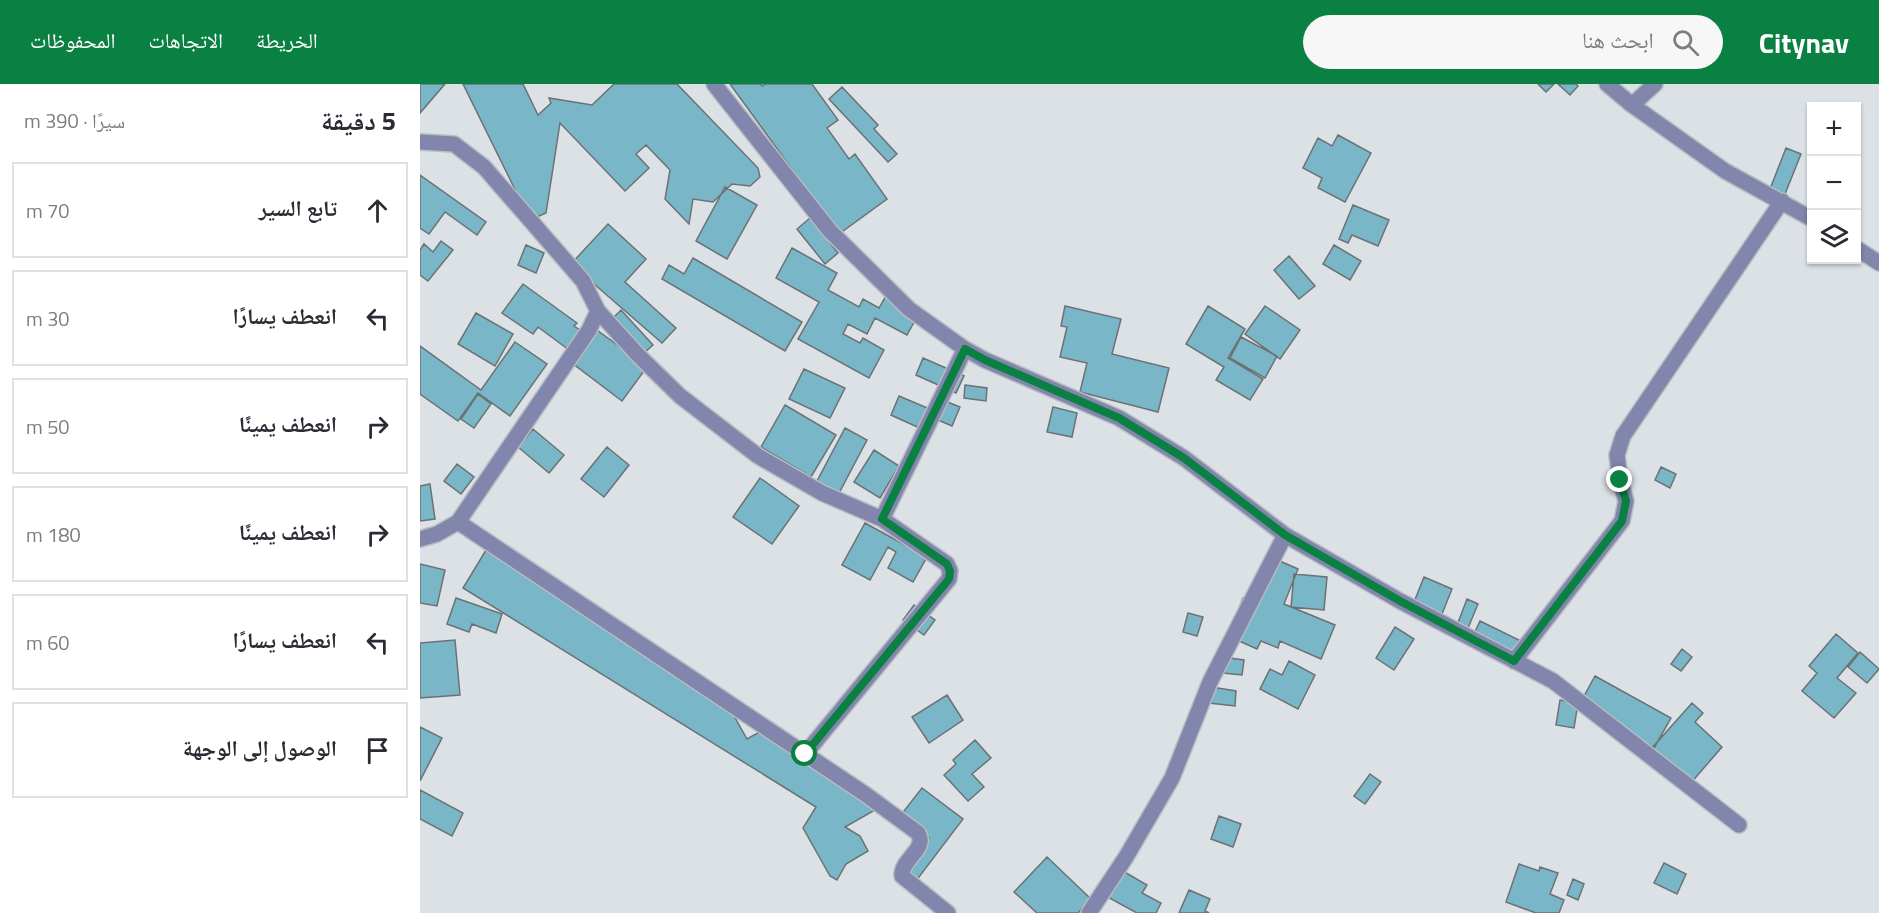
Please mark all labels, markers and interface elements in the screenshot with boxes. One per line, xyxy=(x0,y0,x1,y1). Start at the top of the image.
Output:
search box xyxy=(1303,15,1723,69)
text: Citynav xyxy=(1759,21,1849,64)
text: ابحث هنا xyxy=(1582,23,1654,57)
text: المحفوظات xyxy=(30,24,115,56)
text: الاتجاهات xyxy=(148,24,223,56)
text: الخريطة xyxy=(256,24,318,56)
icon: search xyxy=(1669,26,1702,59)
text: 5 دقيقة xyxy=(321,101,396,140)
map controls xyxy=(1807,102,1861,264)
button: + xyxy=(1807,102,1861,156)
text: سيرًا · 390 m xyxy=(24,105,125,136)
button: − xyxy=(1807,156,1861,210)
text: تابع السير xyxy=(259,191,337,225)
icon: ahead xyxy=(361,194,394,227)
text: 70 m xyxy=(26,195,70,226)
button: layers xyxy=(1807,210,1861,264)
text: انعطف يسارًا xyxy=(232,299,337,333)
icon: left xyxy=(361,302,394,335)
text: 30 m xyxy=(26,303,70,334)
text: انعطف يمينًا xyxy=(239,407,337,441)
icon: right xyxy=(361,410,394,443)
text: 50 m xyxy=(26,411,70,442)
route end xyxy=(1606,466,1632,492)
text: انعطف يمينًا xyxy=(239,515,337,549)
icon: right xyxy=(361,518,394,551)
text: 180 m xyxy=(26,519,81,550)
text: انعطف يسارًا xyxy=(232,623,337,657)
icon: left xyxy=(361,626,394,659)
text: 60 m xyxy=(26,627,70,658)
text: الوصول إلى الوجهة xyxy=(183,731,337,765)
icon: arrive xyxy=(361,734,394,767)
route start xyxy=(791,740,817,766)

